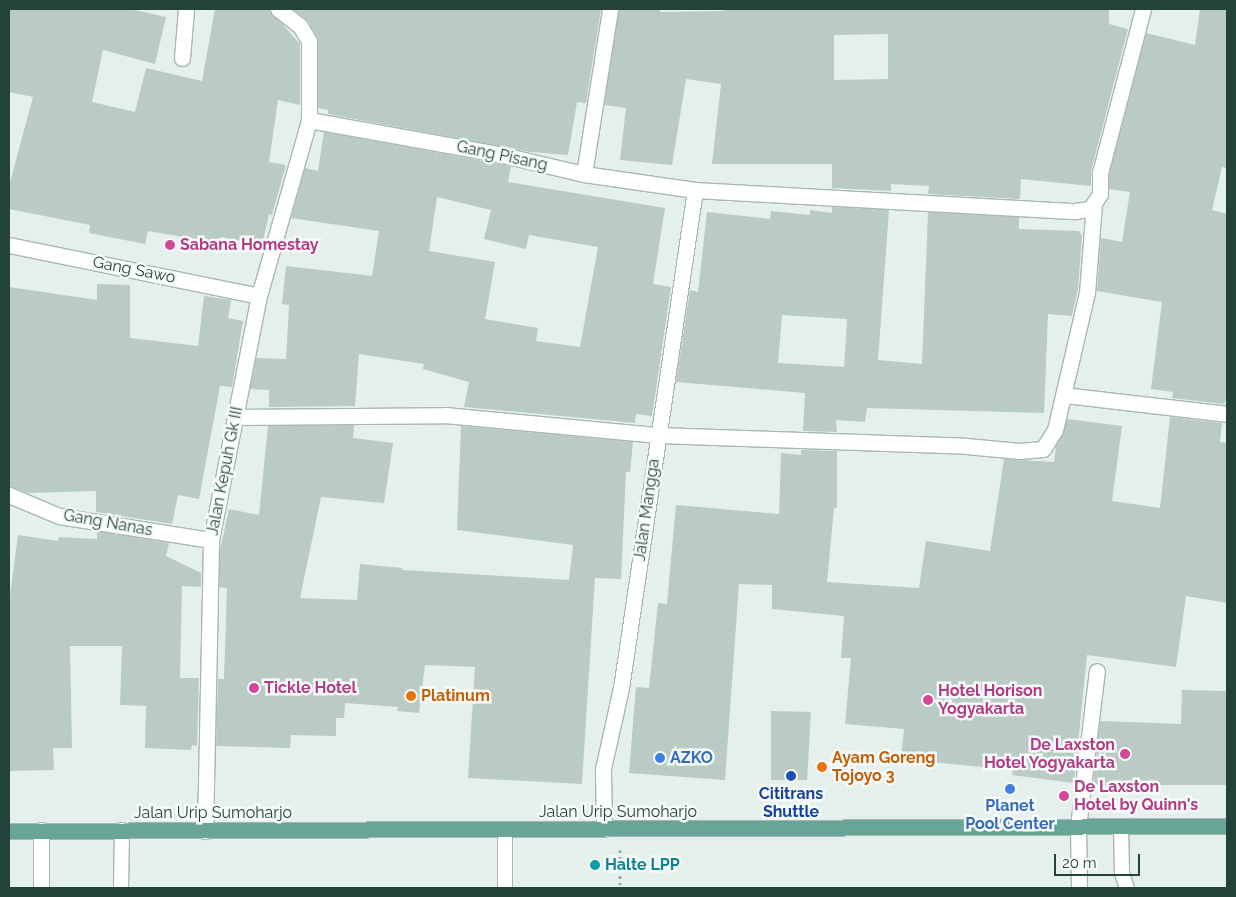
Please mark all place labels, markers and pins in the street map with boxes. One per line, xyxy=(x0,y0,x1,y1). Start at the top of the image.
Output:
place label: Sabana Homestay xyxy=(180,235,319,255)
marker: Sabana Homestay xyxy=(164,239,176,251)
place label: Tickle Hotel xyxy=(264,678,356,698)
place label: Hotel Horison Yogyakarta xyxy=(938,681,1043,719)
marker: Tickle Hotel xyxy=(248,682,260,694)
place label: Platinum xyxy=(421,686,490,706)
marker: Platinum xyxy=(405,690,417,702)
marker: Hotel Horison Yogyakarta xyxy=(922,694,934,706)
place label: De Laxston Hotel Yogyakarta xyxy=(983,735,1115,773)
place label: AZKO xyxy=(670,748,713,768)
place label: Ayam Goreng Tojoyo 3 xyxy=(832,748,935,786)
marker: De Laxston Hotel Yogyakarta xyxy=(1119,748,1131,760)
marker: AZKO xyxy=(654,752,666,764)
marker: Ayam Goreng Tojoyo 3 xyxy=(816,761,828,773)
marker: Cititrans Shuttle xyxy=(785,770,797,782)
place label: De Laxston Hotel by Quinn's xyxy=(1074,777,1199,815)
marker: Planet Pool Center xyxy=(1004,783,1016,795)
place label: Cititrans Shuttle xyxy=(759,784,823,822)
marker: De Laxston Hotel by Quinn's xyxy=(1058,790,1070,802)
place label: Planet Pool Center xyxy=(965,796,1055,834)
place label: Halte LPP xyxy=(605,855,680,875)
marker: Halte LPP xyxy=(589,859,601,871)

